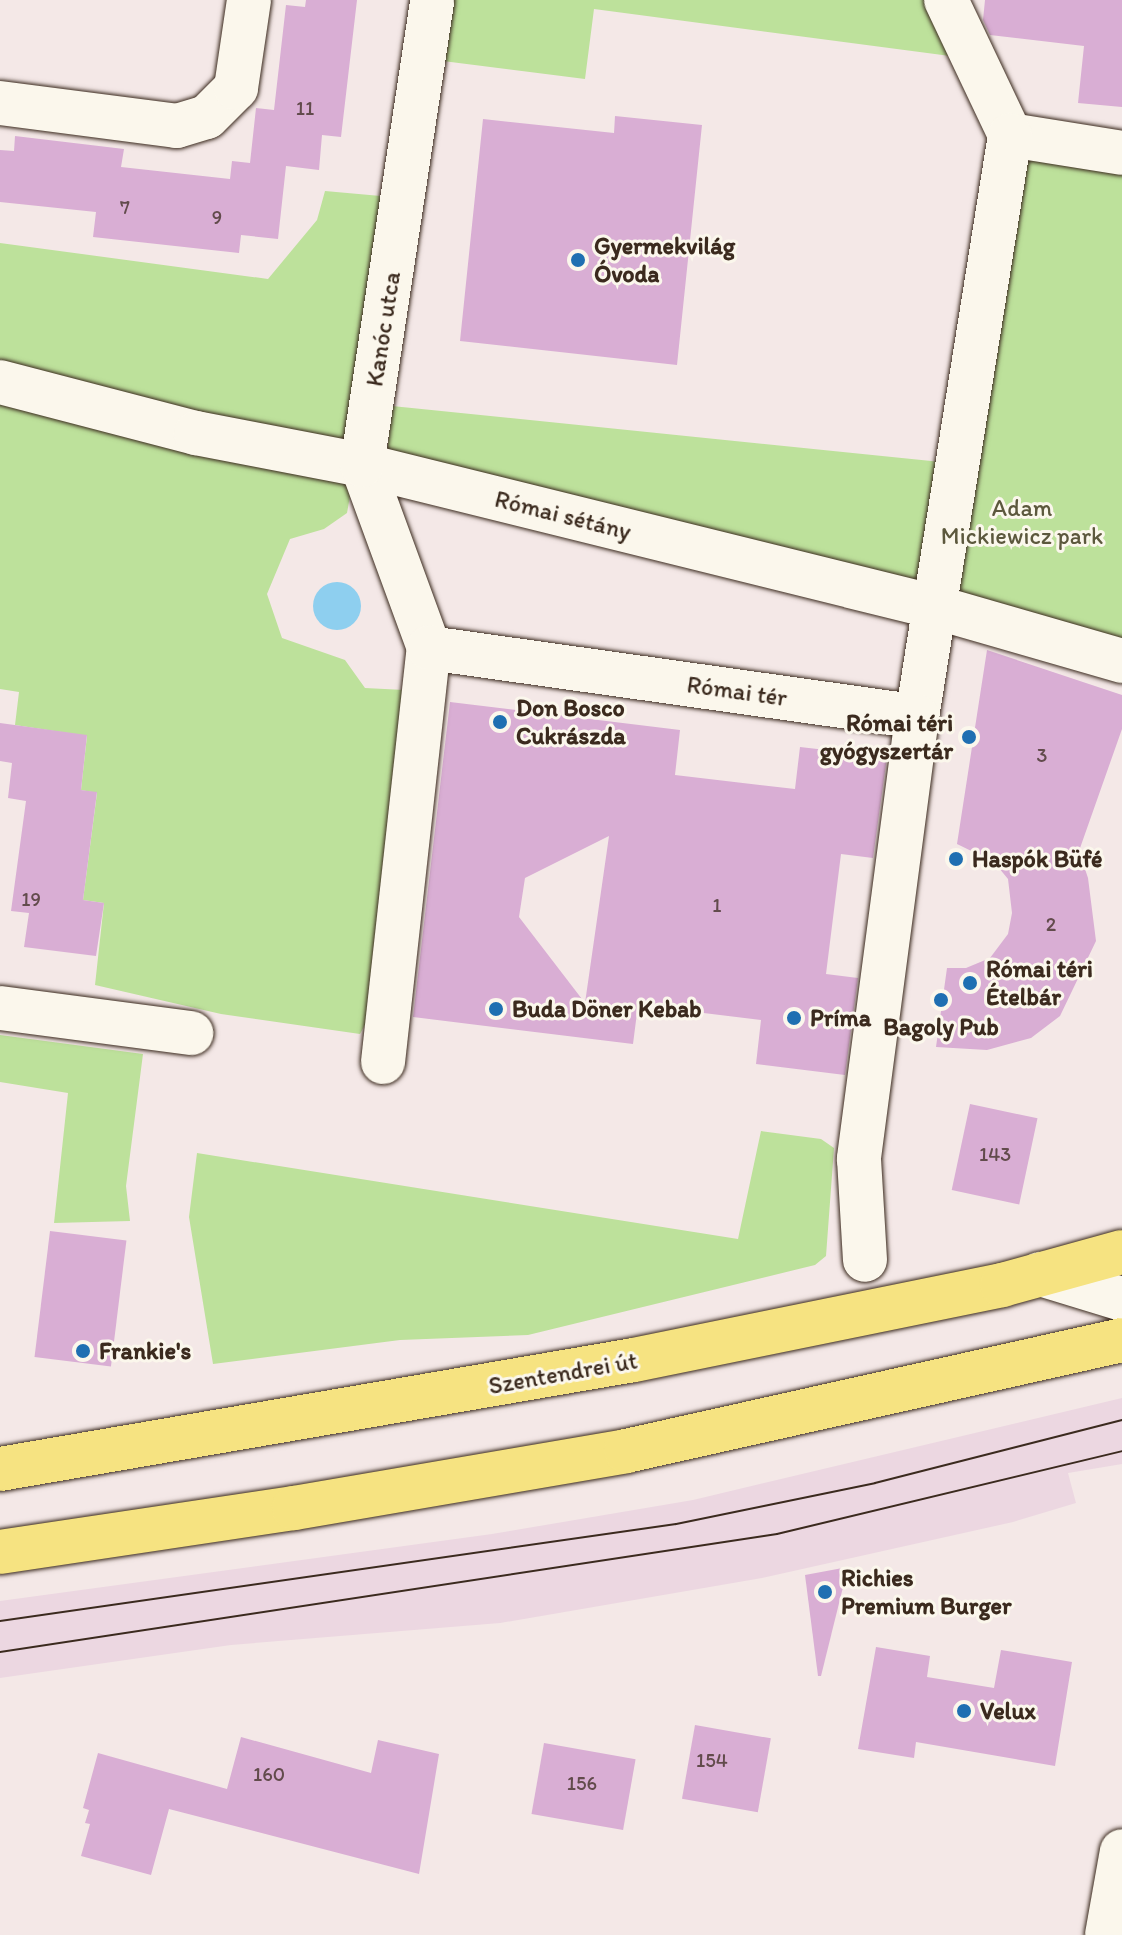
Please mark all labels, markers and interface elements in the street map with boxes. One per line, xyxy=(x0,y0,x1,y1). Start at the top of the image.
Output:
house number: 11 xyxy=(296,96,314,120)
house number: 7 xyxy=(120,195,130,219)
house number: 9 xyxy=(212,205,222,229)
place label: Gyermekvilág Óvoda xyxy=(594,232,735,288)
marker: Gyermekvilág Óvoda xyxy=(569,251,587,269)
street label: Kanóc utca xyxy=(360,270,406,388)
street label: Római sétány xyxy=(492,484,634,546)
park label: Adam Mickiewicz park xyxy=(941,494,1103,550)
street label: Római tér xyxy=(685,670,789,712)
place label: Don Bosco Cukrászda xyxy=(516,694,626,750)
place label: Római téri gyógyszertár xyxy=(820,709,953,765)
marker: Don Bosco Cukrászda xyxy=(491,713,509,731)
marker: Római téri gyógyszertár xyxy=(960,728,978,746)
house number: 3 xyxy=(1037,743,1047,767)
place label: Haspók Büfé xyxy=(972,845,1102,873)
marker: Haspók Büfé xyxy=(947,850,965,868)
house number: 19 xyxy=(21,887,41,911)
house number: 1 xyxy=(712,893,722,917)
house number: 2 xyxy=(1046,912,1056,936)
place label: Római téri Ételbár xyxy=(986,955,1093,1011)
marker: Római téri Ételbár xyxy=(961,974,979,992)
marker: Bagoly Pub xyxy=(932,991,950,1009)
place label: Buda Döner Kebab xyxy=(512,995,702,1023)
marker: Buda Döner Kebab xyxy=(487,1000,505,1018)
place label: Príma xyxy=(810,1004,871,1032)
marker: Príma xyxy=(785,1009,803,1027)
place label: Bagoly Pub xyxy=(883,1013,999,1041)
house number: 143 xyxy=(979,1142,1011,1166)
place label: Frankie's xyxy=(99,1337,191,1365)
marker: Frankie's xyxy=(74,1342,92,1360)
street label: Szentendrei út xyxy=(486,1346,640,1400)
place label: Richies Premium Burger xyxy=(841,1564,1012,1620)
marker: Richies Premium Burger xyxy=(816,1583,834,1601)
place label: Velux xyxy=(980,1697,1036,1725)
marker: Velux xyxy=(955,1702,973,1720)
house number: 154 xyxy=(696,1748,728,1772)
house number: 160 xyxy=(253,1762,285,1786)
house number: 156 xyxy=(567,1771,597,1795)

